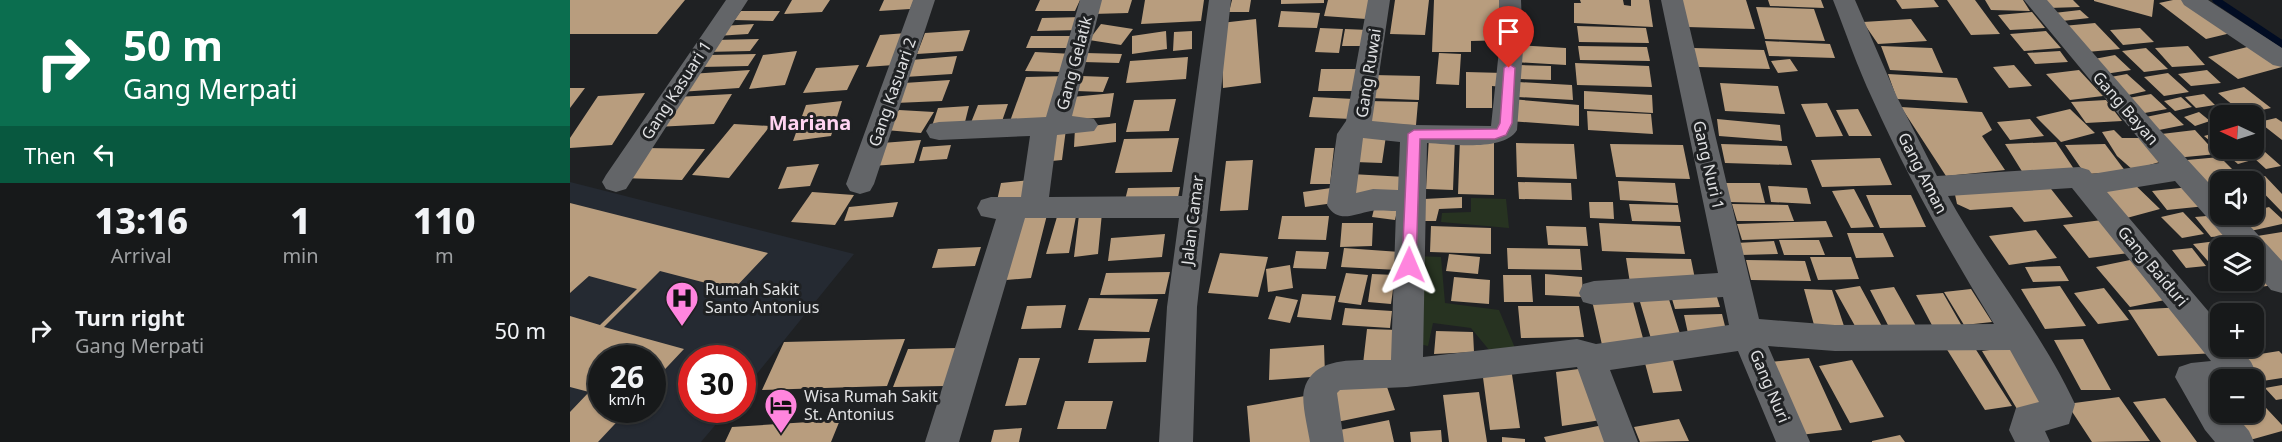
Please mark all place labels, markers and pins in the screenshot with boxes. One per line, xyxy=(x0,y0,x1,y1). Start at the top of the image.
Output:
pin xyxy=(1483,6,1534,68)
place label: Rumah Sakit Santo Antonius xyxy=(705,278,819,318)
hospital icon: Rumah Sakit Santo Antonius xyxy=(664,280,700,327)
place label: Wisa Rumah Sakit St. Antonius xyxy=(804,385,938,425)
hotel icon: Wisa Rumah Sakit St. Antonius xyxy=(763,387,799,434)

